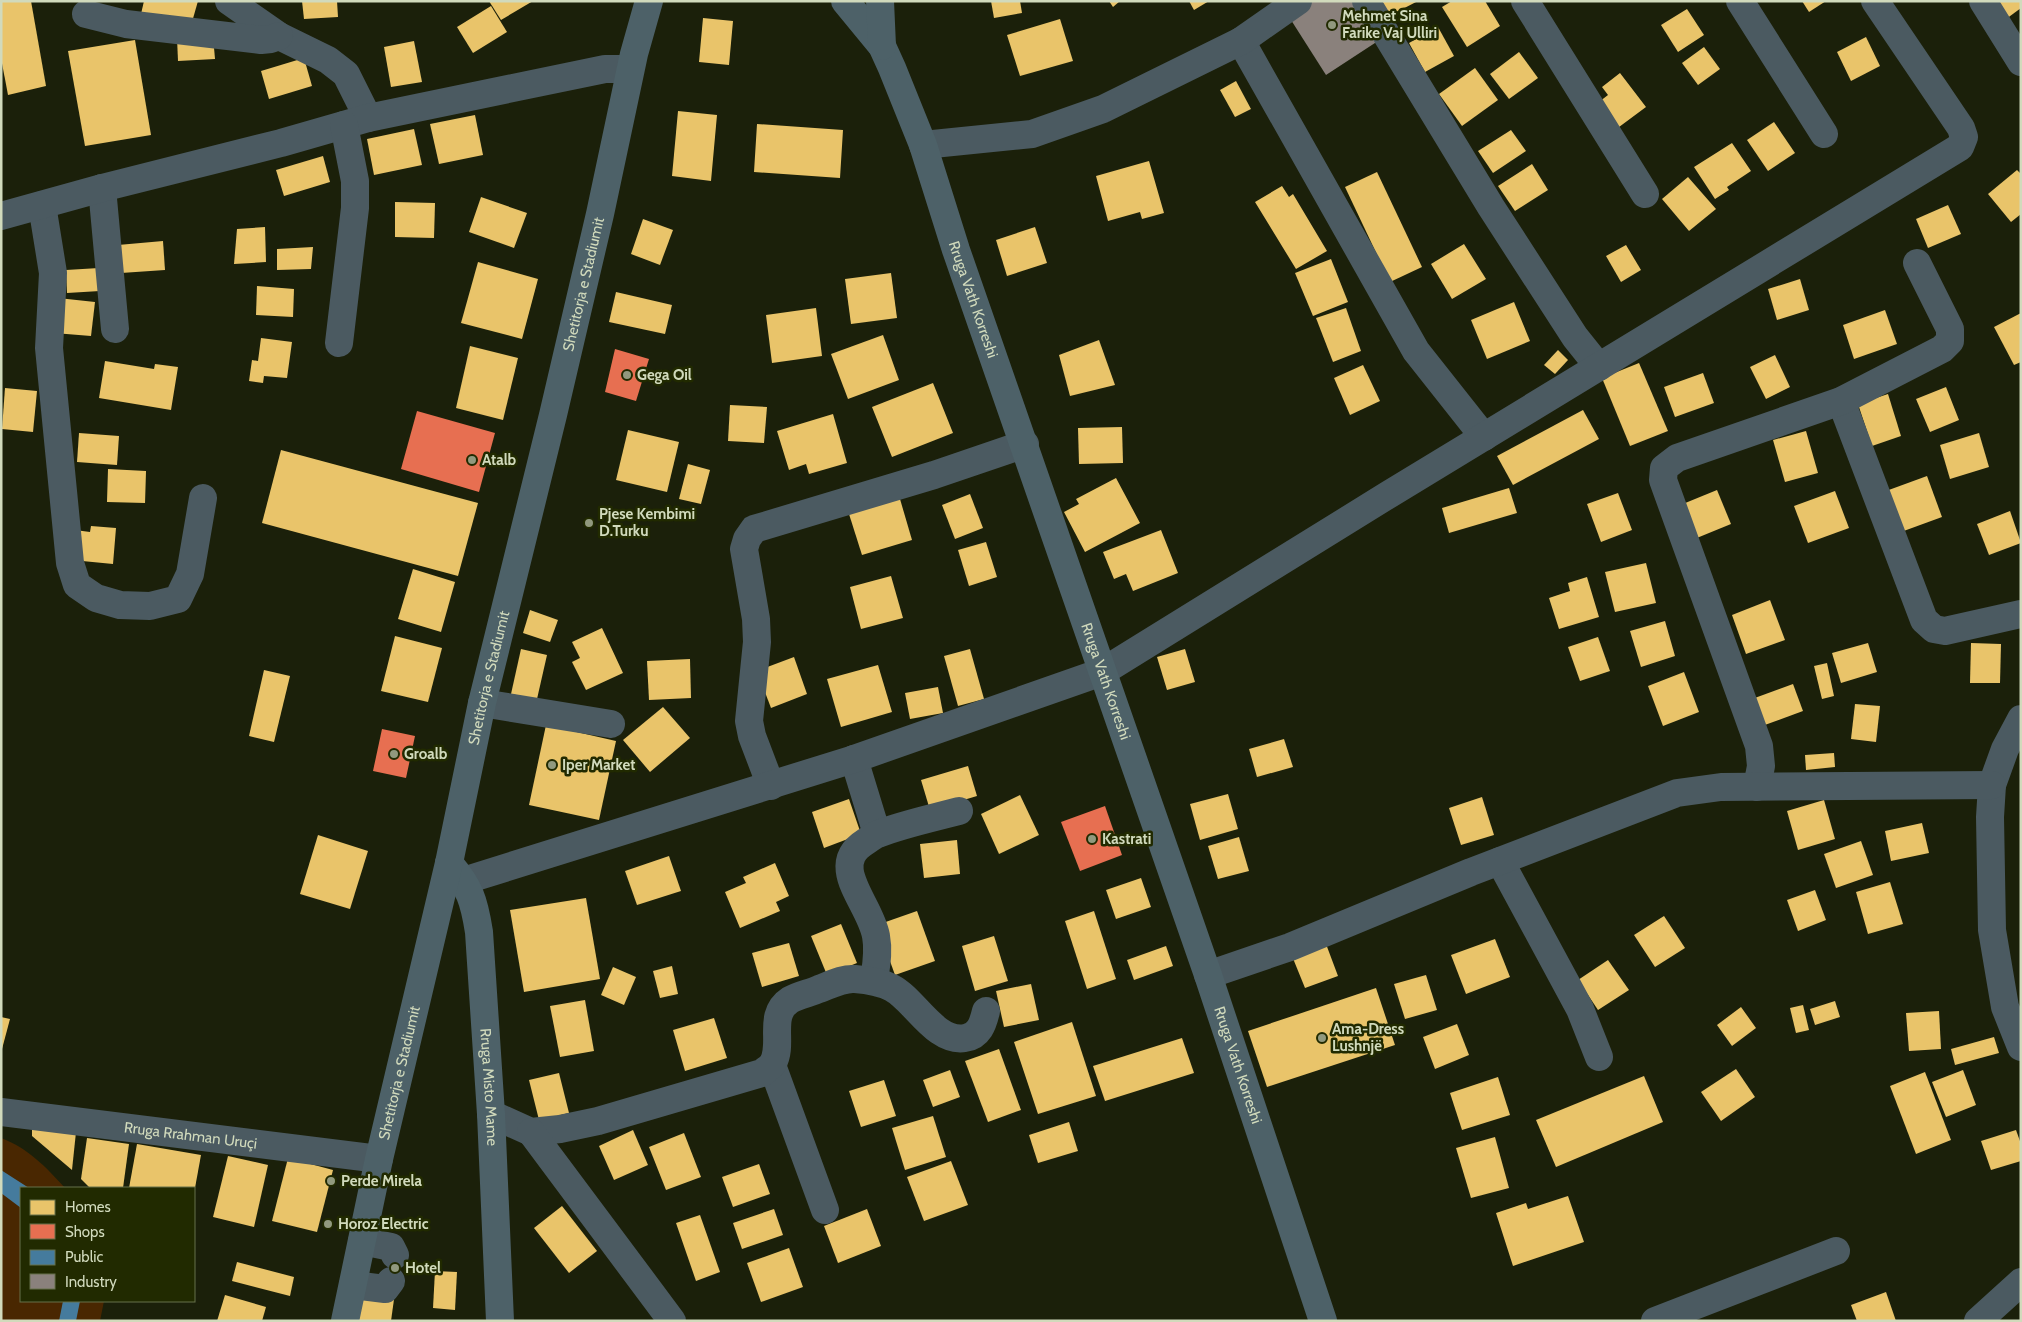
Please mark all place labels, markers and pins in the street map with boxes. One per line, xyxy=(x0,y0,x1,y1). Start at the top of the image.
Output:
place label: Mehmet Sina Farike Vaj Ulliri xyxy=(1342,7,1437,42)
marker: Mehmet Sina Farike Vaj Ulliri xyxy=(1326,19,1338,31)
place label: Gega Oil xyxy=(637,366,692,384)
marker: Gega Oil xyxy=(621,369,633,381)
place label: Atalb xyxy=(482,451,517,469)
marker: Atalb xyxy=(466,454,478,466)
place label: Pjese Kembimi D.Turku xyxy=(599,505,695,540)
marker: Pjese Kembimi D.Turku xyxy=(583,517,595,529)
place label: Groalb xyxy=(404,745,448,763)
marker: Groalb xyxy=(388,748,400,760)
place label: Iper Market xyxy=(562,756,635,774)
marker: Iper Market xyxy=(546,759,558,771)
place label: Kastrati xyxy=(1102,830,1151,848)
marker: Kastrati xyxy=(1086,833,1098,845)
place label: Ama-Dress Lushnjë xyxy=(1332,1020,1404,1055)
marker: Ama-Dress Lushnjë xyxy=(1316,1032,1328,1044)
place label: Perde Mirela xyxy=(341,1172,422,1190)
marker: Perde Mirela xyxy=(325,1175,337,1187)
place label: Horoz Electric xyxy=(338,1215,429,1233)
marker: Horoz Electric xyxy=(322,1218,334,1230)
place label: Hotel xyxy=(405,1259,441,1277)
marker: Hotel xyxy=(389,1262,401,1274)

